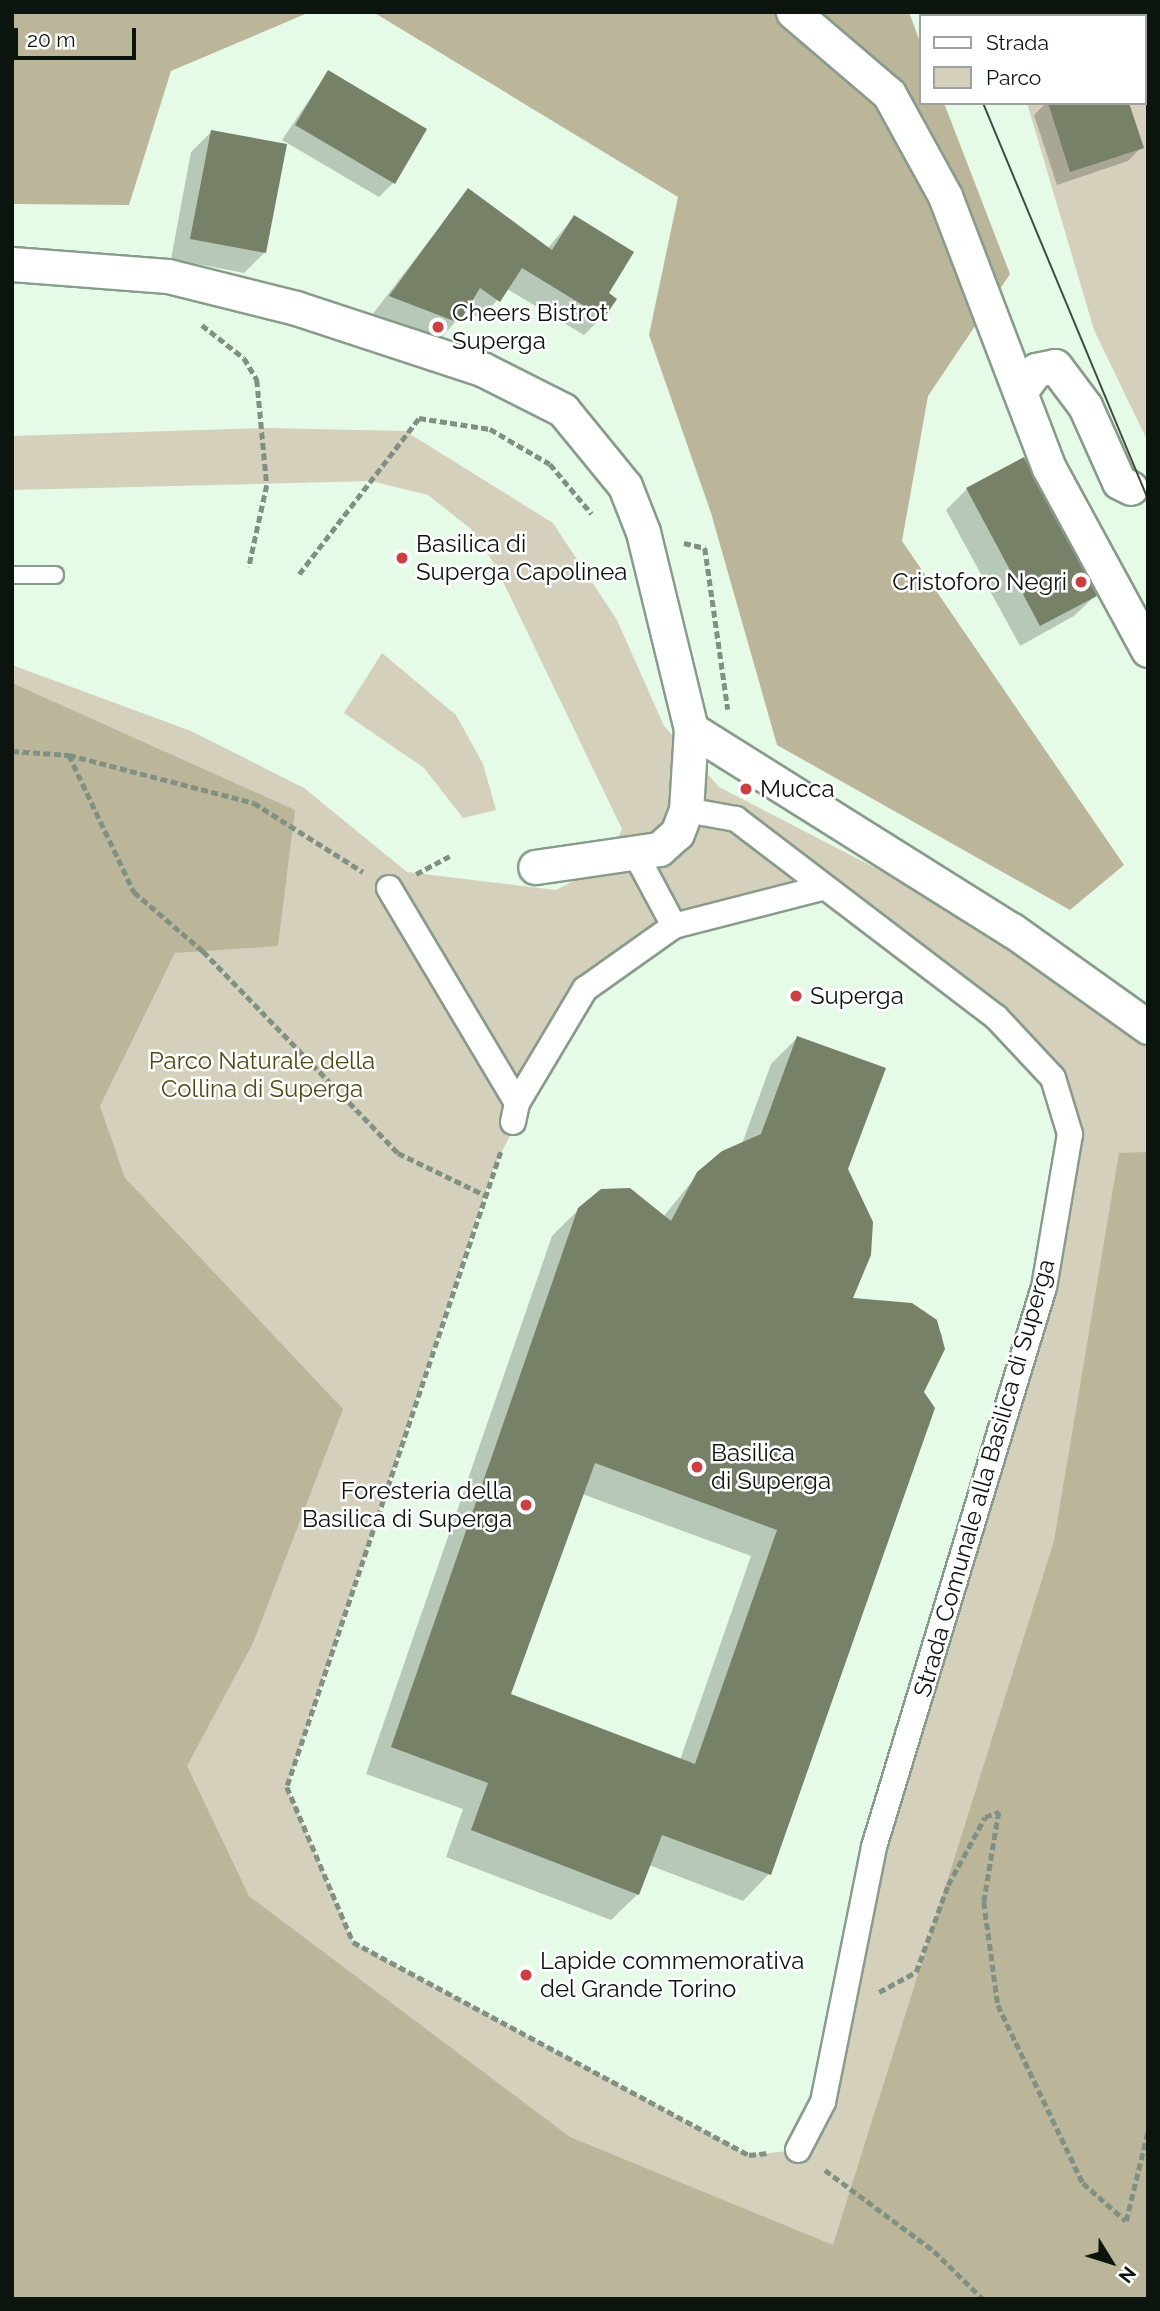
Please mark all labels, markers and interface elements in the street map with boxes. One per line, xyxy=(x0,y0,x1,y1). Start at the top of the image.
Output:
scale bar xyxy=(18,14,140,58)
legend xyxy=(918,14,1146,105)
text: 20 m xyxy=(27,27,75,52)
text: Strada xyxy=(986,30,1049,55)
text: Parco xyxy=(986,65,1041,90)
place label: Cheers Bistrot Superga xyxy=(452,299,608,355)
marker: Cheers Bistrot Superga xyxy=(430,319,446,335)
place label: Basilica di Superga Capolinea xyxy=(416,530,627,586)
marker: Basilica di Superga Capolinea xyxy=(394,550,410,566)
place label: Cristoforo Negri xyxy=(892,568,1067,596)
marker: Cristoforo Negri xyxy=(1073,574,1089,590)
place label: Mucca xyxy=(760,775,835,803)
marker: Mucca xyxy=(738,781,754,797)
place label: Superga xyxy=(810,982,904,1010)
marker: Superga xyxy=(788,988,804,1004)
park label: Parco Naturale della Collina di Superga xyxy=(149,1047,375,1103)
street label: Strada Comunale alla Basilica di Superga xyxy=(908,1256,1060,1700)
place label: Basilica di Superga xyxy=(711,1439,831,1495)
marker: Basilica di Superga xyxy=(689,1459,705,1475)
place label: Foresteria della Basilica di Superga xyxy=(302,1477,512,1533)
marker: Foresteria della Basilica di Superga xyxy=(518,1497,534,1513)
place label: Lapide commemorativa del Grande Torino xyxy=(540,1947,804,2003)
marker: Lapide commemorativa del Grande Torino xyxy=(518,1967,534,1983)
north arrow xyxy=(1076,2227,1146,2297)
text: N xyxy=(1114,2262,1141,2287)

